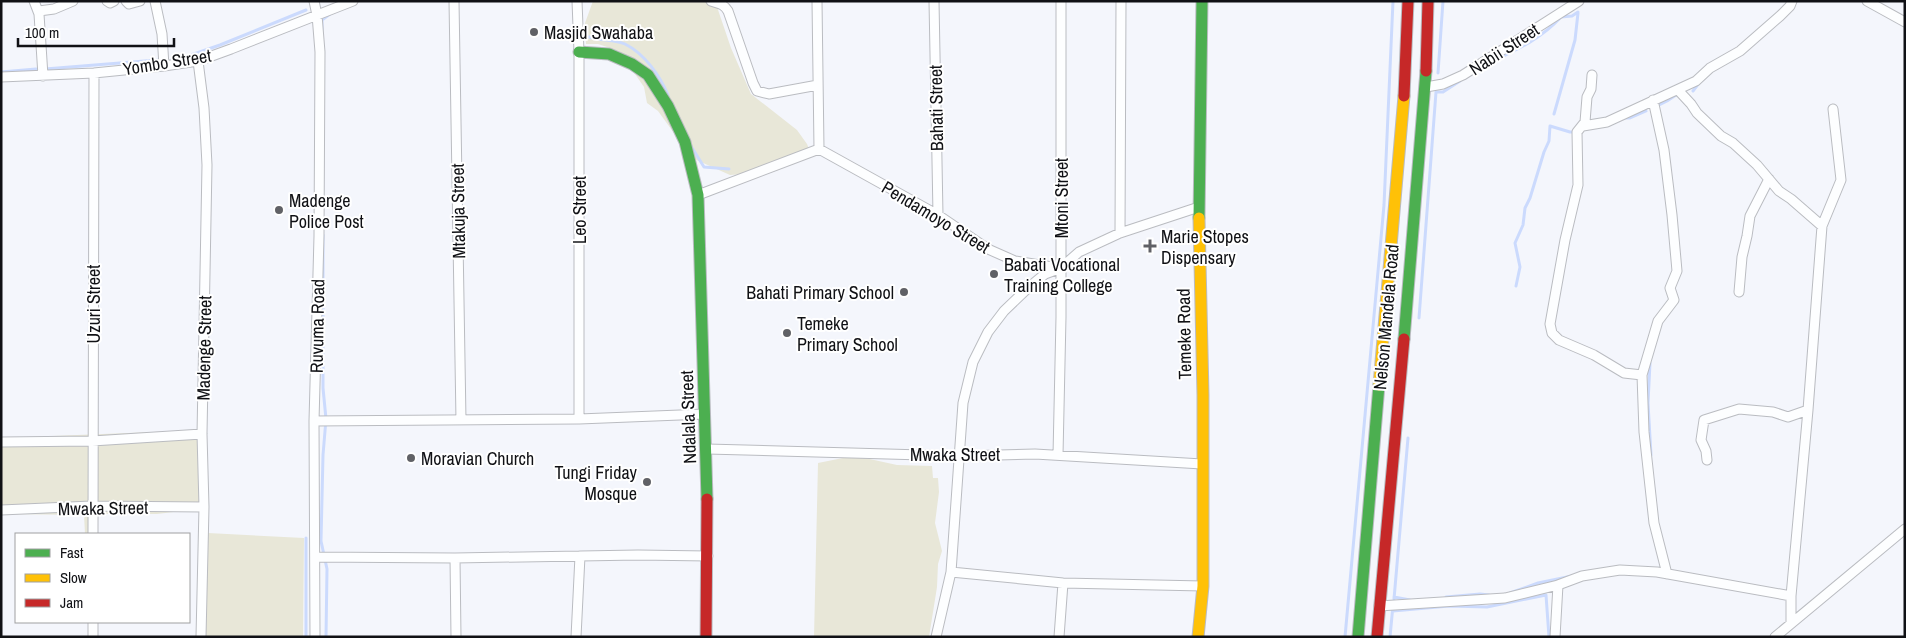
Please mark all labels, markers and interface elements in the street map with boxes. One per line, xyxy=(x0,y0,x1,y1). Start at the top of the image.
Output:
scale bar xyxy=(18,15,174,47)
street label: Nabii Street xyxy=(1464,17,1544,81)
place label: Masjid Swahaba xyxy=(544,20,653,45)
text: 100 m xyxy=(25,22,59,43)
marker: Masjid Swahaba xyxy=(528,26,540,38)
street label: Yombo Street xyxy=(121,43,213,81)
street label: Bahati Street xyxy=(923,65,949,151)
street label: Mtoni Street xyxy=(1049,158,1074,238)
street label: Mtakuja Street xyxy=(445,163,471,259)
street label: Pendamoyo Street xyxy=(877,175,995,259)
street label: Leo Street xyxy=(567,176,592,244)
place label: Madenge Police Post xyxy=(289,188,364,234)
marker: Madenge Police Post xyxy=(273,204,285,216)
place label: Marie Stopes Dispensary xyxy=(1161,224,1249,270)
marker: Marie Stopes Dispensary xyxy=(1143,239,1157,253)
street label: Nelson Mandela Road xyxy=(1367,243,1405,391)
place label: Babati Vocational Training College xyxy=(1004,252,1120,298)
street label: Uzuri Street xyxy=(81,265,106,343)
marker: Babati Vocational Training College xyxy=(988,268,1000,280)
street label: Ruvuma Road xyxy=(304,279,330,373)
place label: Bahati Primary School xyxy=(746,280,894,305)
marker: Bahati Primary School xyxy=(898,286,910,298)
street label: Temeke Road xyxy=(1171,288,1197,380)
street label: Madenge Street xyxy=(191,295,217,401)
place label: Temeke Primary School xyxy=(797,311,898,357)
marker: Temeke Primary School xyxy=(781,327,793,339)
street label: Ndalala Street xyxy=(674,370,702,464)
street label: Mwaka Street xyxy=(910,442,1000,467)
place label: Moravian Church xyxy=(421,446,534,471)
marker: Moravian Church xyxy=(405,452,417,464)
place label: Tungi Friday Mosque xyxy=(555,460,638,506)
marker: Tungi Friday Mosque xyxy=(641,476,653,488)
street label: Mwaka Street xyxy=(58,495,148,521)
legend xyxy=(15,533,190,623)
text: Fast xyxy=(60,542,84,563)
text: Slow xyxy=(60,567,87,588)
text: Jam xyxy=(60,592,83,613)

